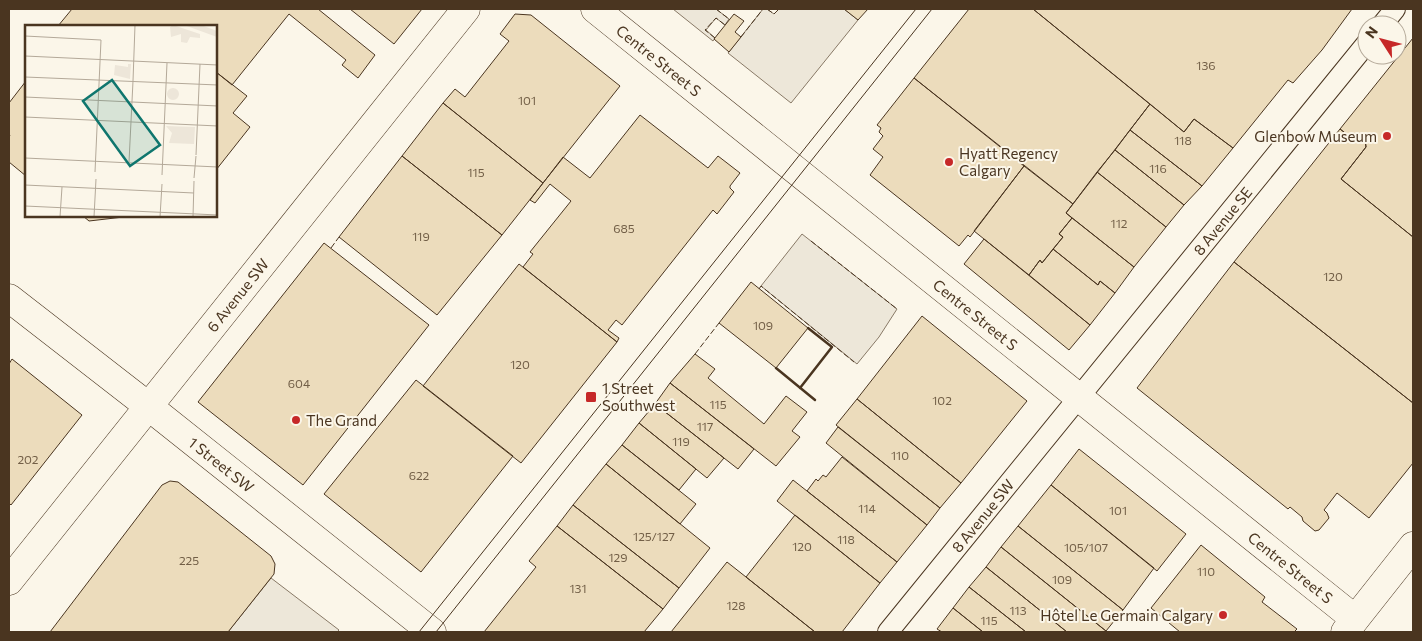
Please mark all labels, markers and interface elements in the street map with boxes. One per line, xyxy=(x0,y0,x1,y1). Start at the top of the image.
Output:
north arrow xyxy=(1357,15,1407,65)
street label: Centre Street S xyxy=(613,21,705,100)
text: N xyxy=(1361,23,1381,41)
inset map xyxy=(25,25,218,218)
house number: 136 xyxy=(1196,58,1216,72)
house number: 101 xyxy=(518,93,536,107)
place label: Glenbow Museum xyxy=(1254,127,1377,145)
marker: Glenbow Museum xyxy=(1381,130,1393,142)
house number: 118 xyxy=(1174,133,1192,147)
place label: Hyatt Regency Calgary xyxy=(959,144,1058,179)
marker: Hyatt Regency Calgary xyxy=(943,156,955,168)
house number: 116 xyxy=(1149,161,1167,175)
house number: 115 xyxy=(467,165,485,179)
street label: 8 Avenue SE xyxy=(1189,183,1256,259)
house number: 112 xyxy=(1111,216,1128,230)
house number: 685 xyxy=(613,221,635,235)
house number: 119 xyxy=(412,229,430,243)
street label: 6 Avenue SW xyxy=(203,255,272,335)
house number: 120 xyxy=(1323,269,1343,283)
street label: Centre Street S xyxy=(930,275,1022,354)
house number: 109 xyxy=(753,318,773,332)
house number: 120 xyxy=(510,357,530,371)
house number: 604 xyxy=(288,376,310,390)
place label: 1 Street Southwest xyxy=(602,379,675,414)
marker: 1 Street Southwest xyxy=(584,390,598,404)
house number: 102 xyxy=(932,393,952,407)
house number: 115 xyxy=(709,397,727,411)
place label: The Grand xyxy=(306,411,377,429)
marker: The Grand xyxy=(290,414,302,426)
house number: 117 xyxy=(697,419,713,433)
street label: 1 Street SW xyxy=(185,433,258,496)
house number: 119 xyxy=(672,434,690,448)
house number: 110 xyxy=(891,448,909,462)
house number: 202 xyxy=(17,452,39,466)
house number: 622 xyxy=(409,468,430,482)
street label: 8 Avenue SW xyxy=(948,476,1018,556)
house number: 114 xyxy=(858,501,876,515)
house number: 101 xyxy=(1109,503,1127,517)
street label: Centre Street S xyxy=(1245,528,1337,607)
house number: 125/127 xyxy=(633,529,675,543)
house number: 118 xyxy=(837,532,855,546)
house number: 120 xyxy=(792,539,812,553)
house number: 105/107 xyxy=(1064,540,1108,554)
house number: 129 xyxy=(608,550,628,564)
house number: 225 xyxy=(179,553,199,567)
house number: 110 xyxy=(1197,564,1215,578)
house number: 109 xyxy=(1052,572,1072,586)
house number: 131 xyxy=(569,581,587,595)
house number: 128 xyxy=(726,598,746,612)
house number: 113 xyxy=(1009,603,1027,617)
place label: Hôtel Le Germain Calgary xyxy=(1040,606,1213,624)
marker: Hôtel Le Germain Calgary xyxy=(1217,609,1229,621)
house number: 115 xyxy=(980,613,998,627)

